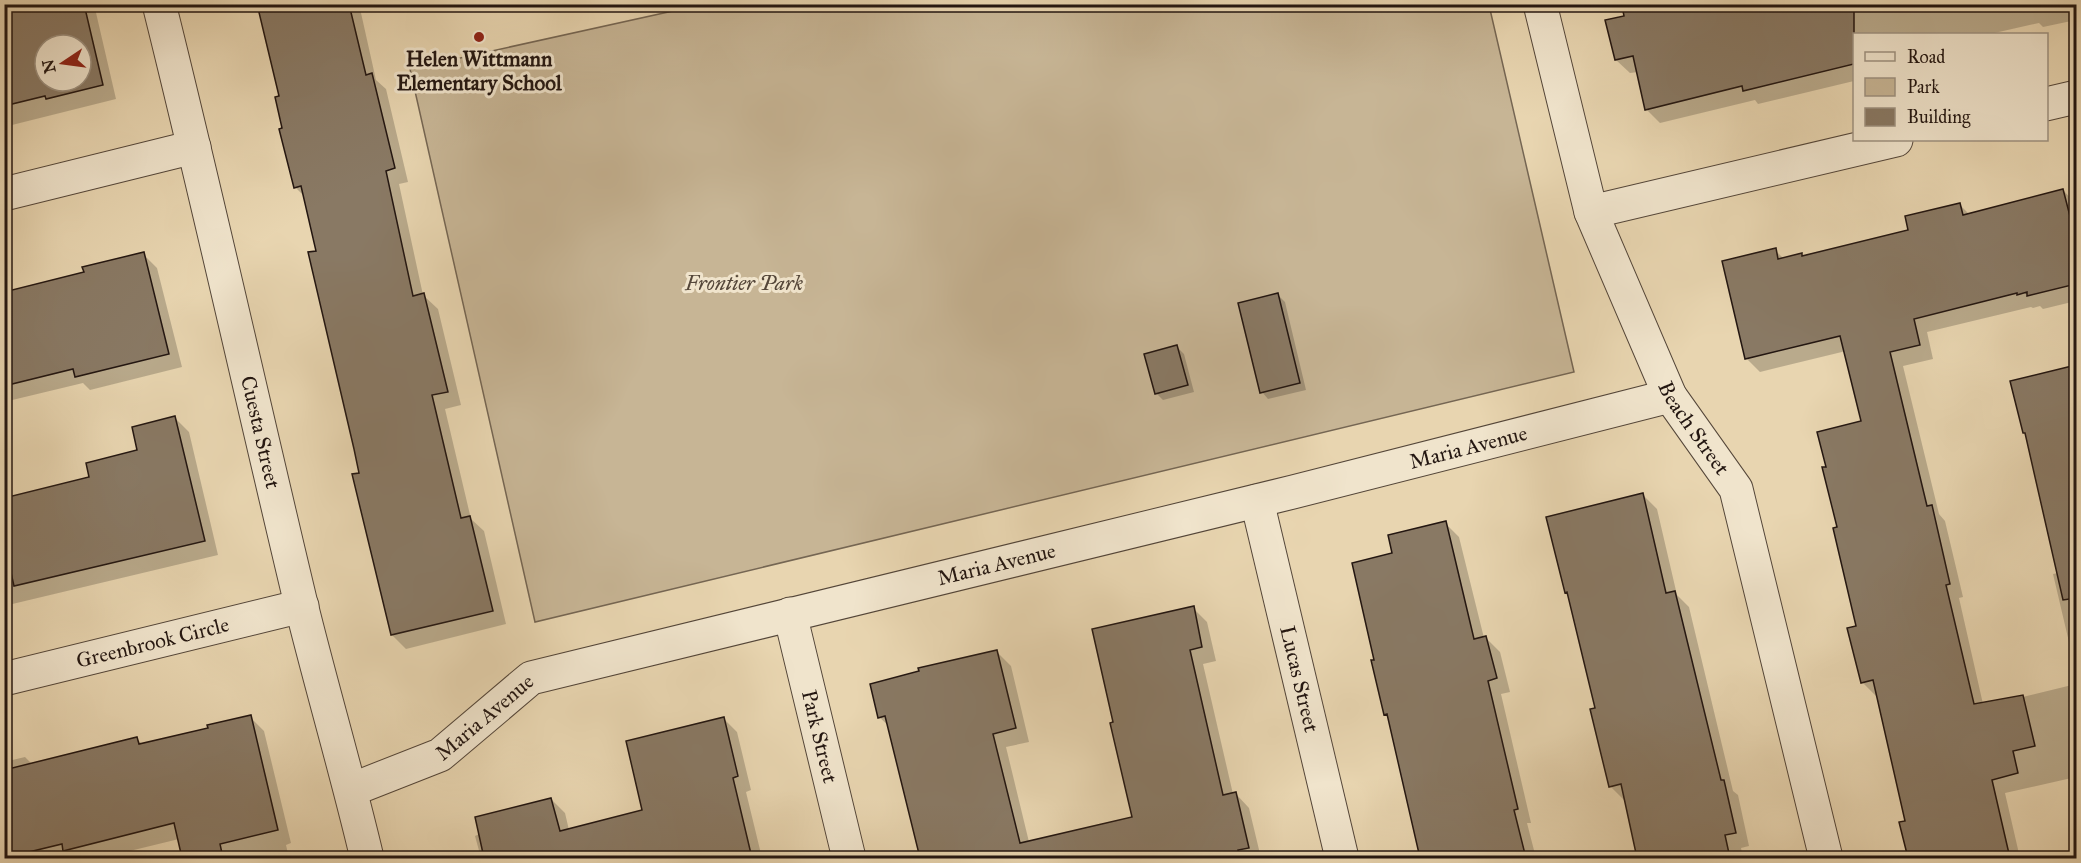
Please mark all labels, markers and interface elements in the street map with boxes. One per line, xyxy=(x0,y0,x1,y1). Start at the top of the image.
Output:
marker: Helen Wittmann Elementary School xyxy=(472,30,486,44)
north arrow xyxy=(33,33,93,93)
legend xyxy=(1853,33,2048,141)
place label: Helen Wittmann Elementary School xyxy=(396,46,563,96)
text: Road xyxy=(1907,46,1945,68)
text: N xyxy=(38,57,60,75)
text: Park xyxy=(1907,76,1940,98)
text: Building xyxy=(1907,106,1971,129)
park label: Frontier Park xyxy=(684,270,804,296)
street label: Cuesta Street xyxy=(235,373,286,492)
street label: Beach Street xyxy=(1652,377,1735,481)
street label: Maria Avenue xyxy=(1407,420,1530,475)
street label: Maria Avenue xyxy=(935,537,1058,591)
street label: Greenbrook Circle xyxy=(73,611,232,674)
street label: Lucas Street xyxy=(1274,623,1325,736)
street label: Maria Avenue xyxy=(430,668,539,766)
street label: Park Street xyxy=(796,687,844,786)

